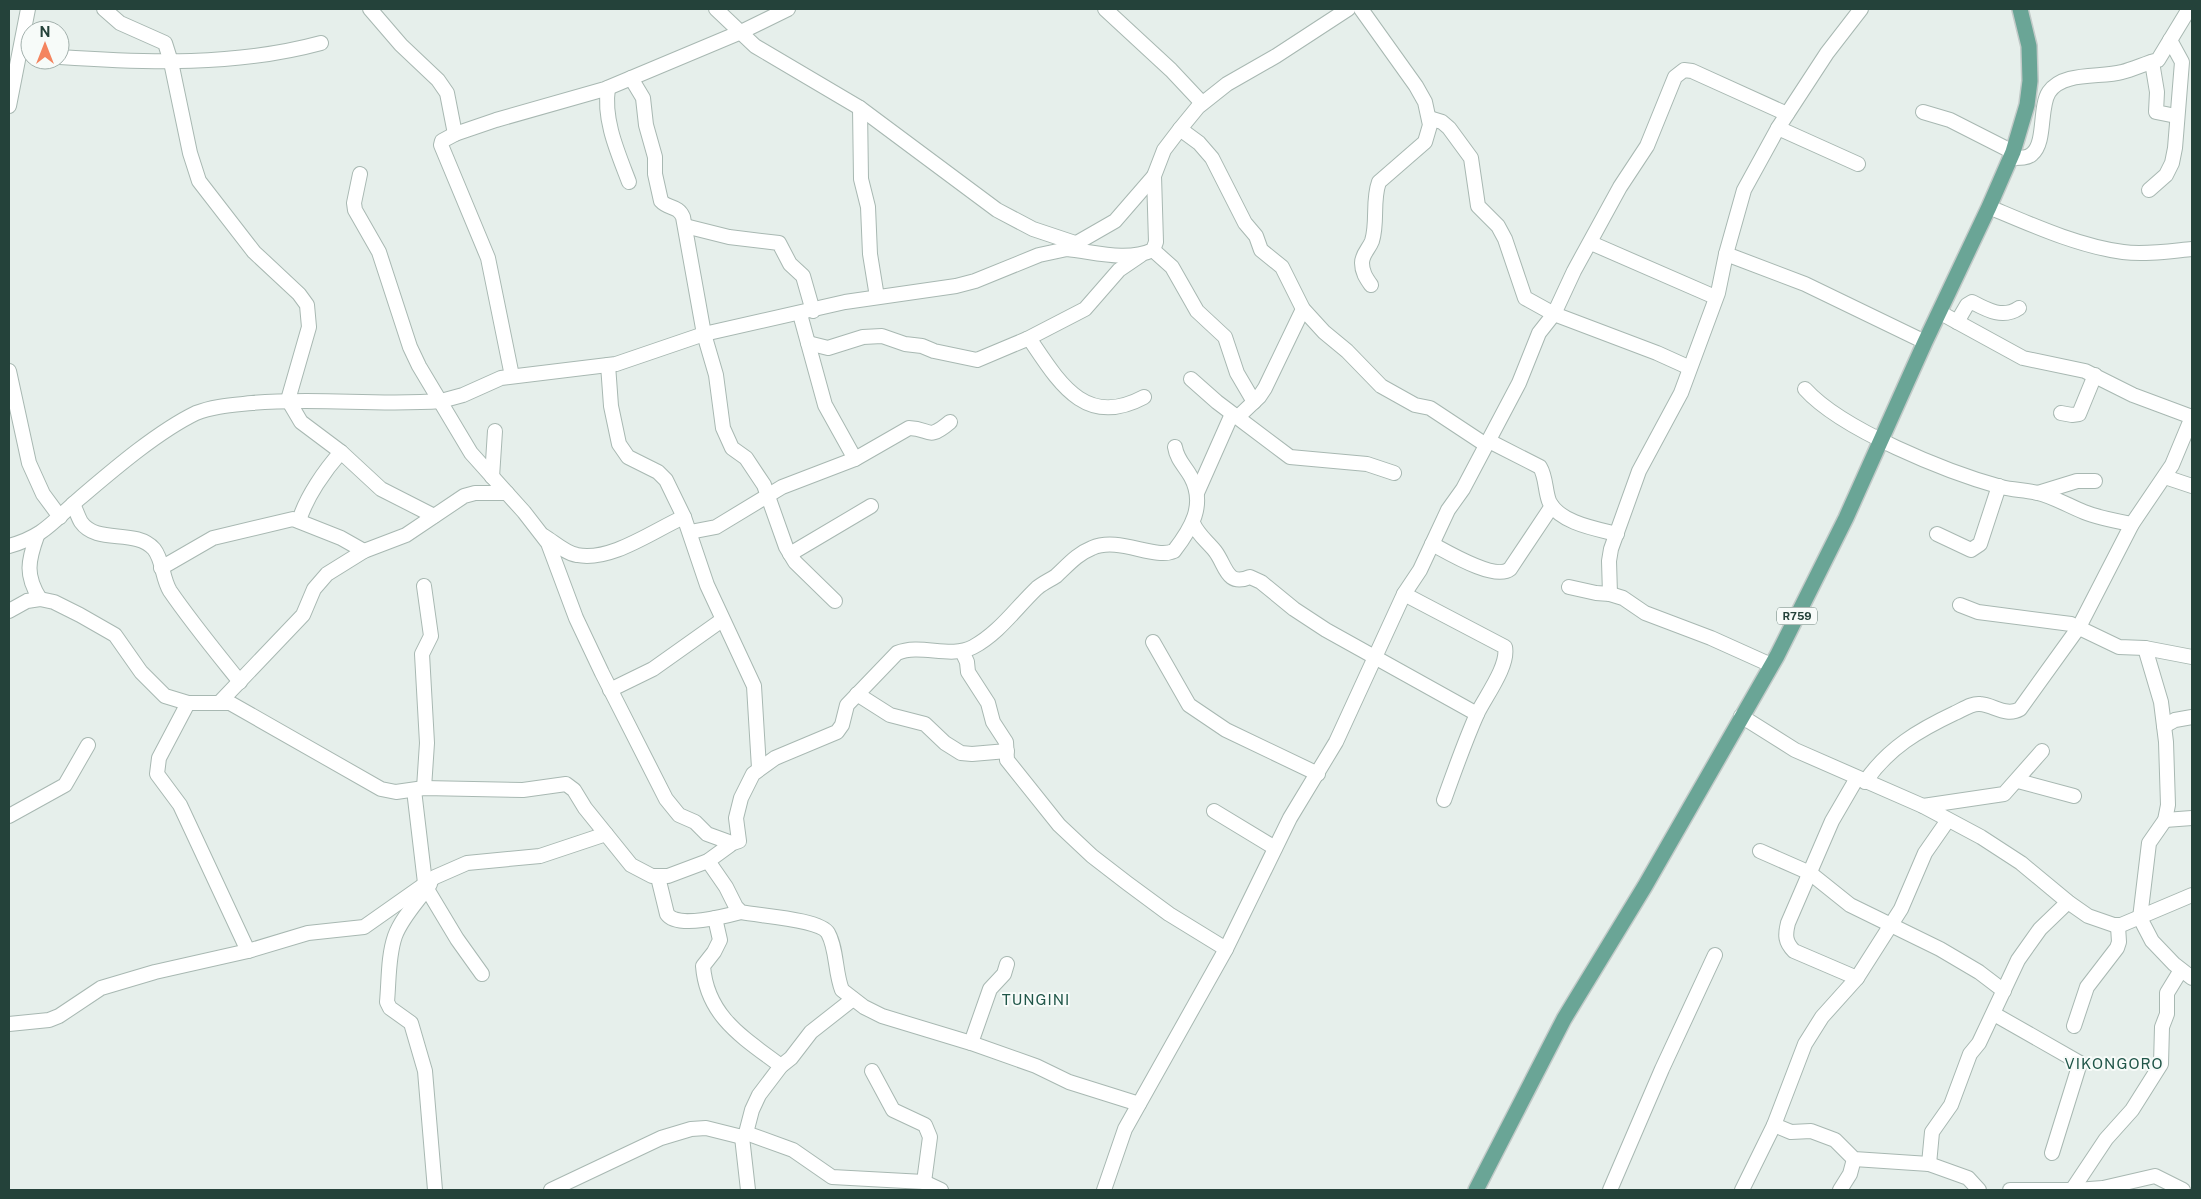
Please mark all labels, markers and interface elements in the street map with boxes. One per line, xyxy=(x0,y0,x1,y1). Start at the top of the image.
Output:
north arrow xyxy=(20,20,70,70)
text: N xyxy=(40,24,50,40)
road number: R759 xyxy=(1777,608,1817,624)
district label: TUNGINI xyxy=(1002,991,1070,1008)
district label: VIKONGORO xyxy=(2065,1055,2163,1072)

